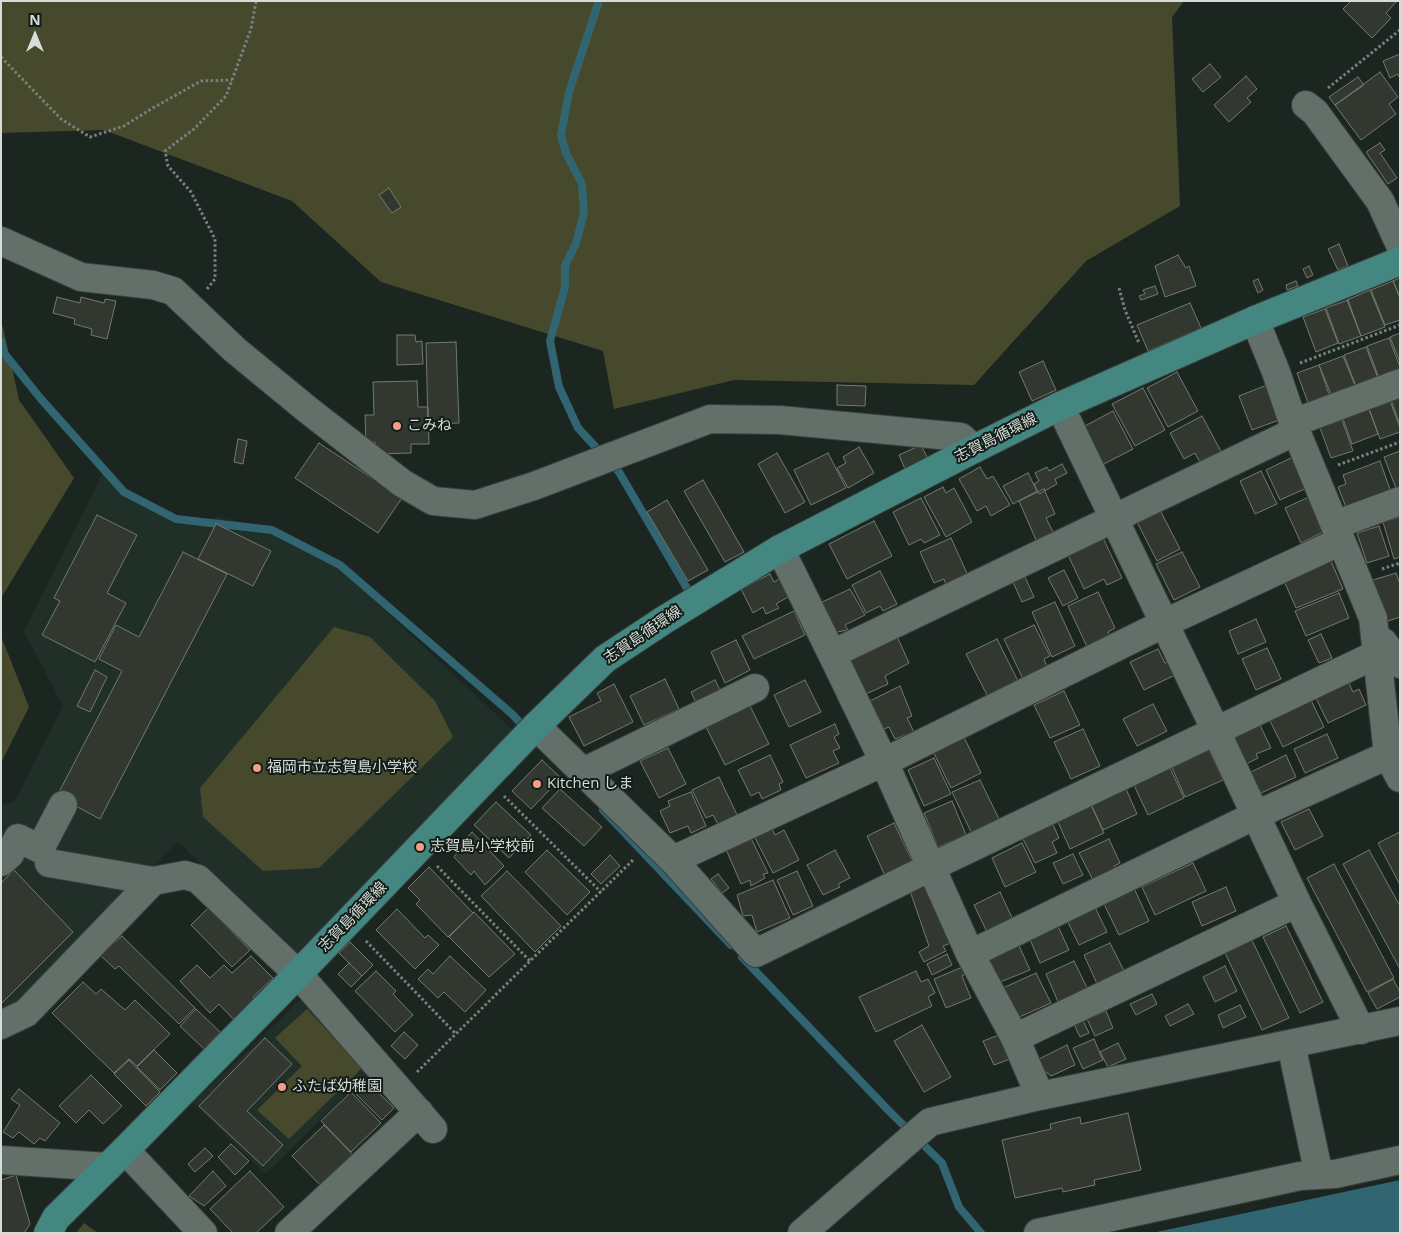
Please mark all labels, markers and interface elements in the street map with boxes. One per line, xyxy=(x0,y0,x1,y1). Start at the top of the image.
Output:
north arrow xyxy=(10,10,60,60)
text: N xyxy=(29,10,41,29)
street label: 志賀島循環線 xyxy=(952,410,1040,466)
place label: こみね xyxy=(407,417,452,435)
marker: こみね xyxy=(391,420,403,432)
street label: 志賀島循環線 xyxy=(601,602,685,668)
place label: 福岡市立志賀島小学校 xyxy=(267,759,417,777)
marker: 福岡市立志賀島小学校 xyxy=(251,762,263,774)
place label: Kitchen しま xyxy=(547,775,633,793)
marker: Kitchen しま xyxy=(531,778,543,790)
place label: 志賀島小学校前 xyxy=(430,838,535,856)
marker: 志賀島小学校前 xyxy=(414,841,426,853)
street label: 志賀島循環線 xyxy=(315,878,391,956)
place label: ふたば幼稚園 xyxy=(292,1078,382,1096)
marker: ふたば幼稚園 xyxy=(276,1081,288,1093)

